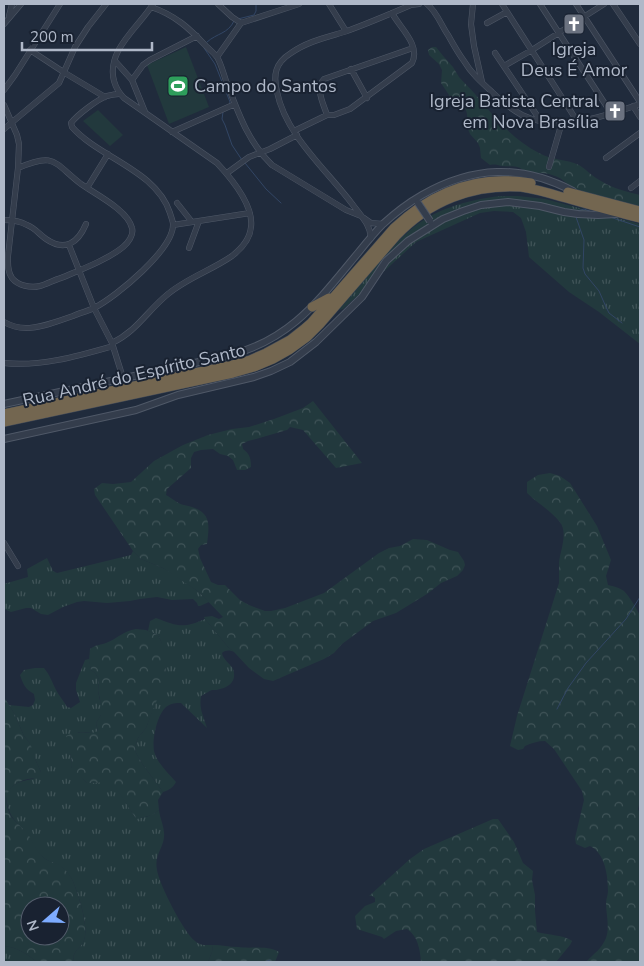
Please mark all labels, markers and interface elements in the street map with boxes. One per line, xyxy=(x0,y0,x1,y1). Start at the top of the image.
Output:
church icon: Igreja Deus É Amor xyxy=(562,12,586,36)
scale bar xyxy=(22,20,152,52)
text: 200 m xyxy=(30,27,74,47)
place label: Igreja Deus É Amor xyxy=(521,37,628,82)
sports icon: Campo do Santos xyxy=(166,74,190,98)
place label: Campo do Santos xyxy=(194,74,337,98)
place label: Igreja Batista Central em Nova Brasília xyxy=(430,89,600,134)
church icon: Igreja Batista Central em Nova Brasília xyxy=(603,99,627,123)
street label: Rua André do Espírito Santo xyxy=(20,338,248,412)
north arrow xyxy=(20,896,70,946)
text: N xyxy=(23,917,44,933)

